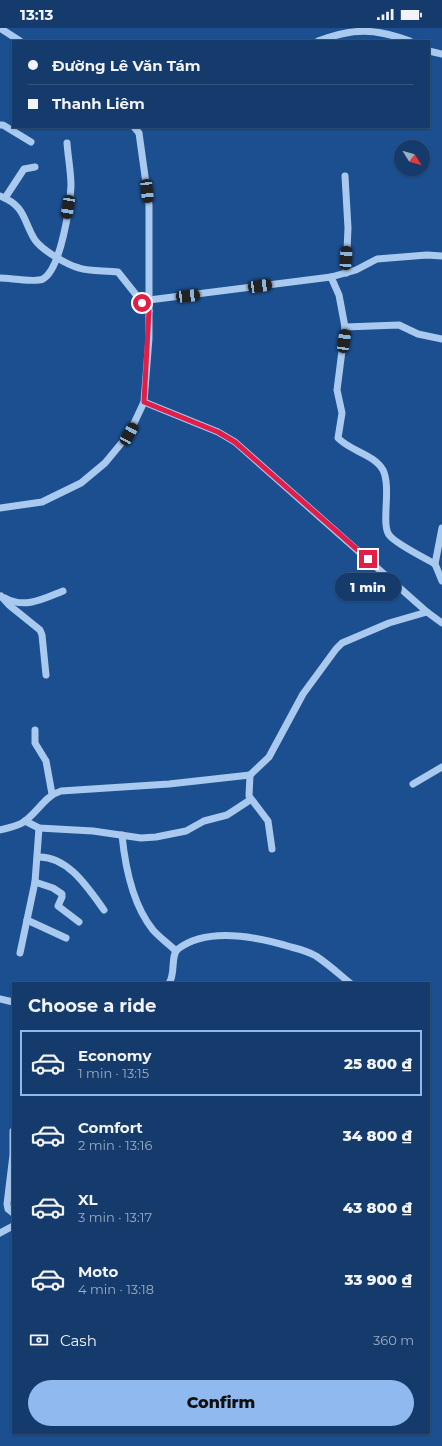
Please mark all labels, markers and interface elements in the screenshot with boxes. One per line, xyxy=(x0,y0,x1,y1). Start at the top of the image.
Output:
text: 13:13 xyxy=(20,5,53,24)
text: Đường Lê Văn Tám xyxy=(52,56,201,75)
text: Thanh Liêm xyxy=(52,94,145,113)
north arrow xyxy=(394,140,430,176)
map controls xyxy=(394,140,430,176)
car xyxy=(140,178,154,204)
car xyxy=(60,194,76,220)
car xyxy=(339,246,353,270)
car xyxy=(247,278,273,294)
car xyxy=(175,289,201,303)
route start xyxy=(133,294,151,312)
car xyxy=(336,328,352,354)
car xyxy=(118,421,140,447)
route end xyxy=(359,550,377,568)
callout: 1 min xyxy=(335,573,401,601)
text: 1 min xyxy=(350,579,386,595)
text: Choose a ride xyxy=(28,995,156,1017)
icon: car xyxy=(30,1045,66,1081)
text: Economy xyxy=(78,1046,151,1065)
text: 25 800 ₫ xyxy=(344,1054,412,1073)
text: 1 min · 13:15 xyxy=(78,1065,149,1081)
icon: car xyxy=(30,1117,66,1153)
text: Comfort xyxy=(78,1118,143,1137)
text: 34 800 ₫ xyxy=(343,1126,412,1145)
text: 2 min · 13:16 xyxy=(78,1137,152,1153)
icon: car xyxy=(30,1189,66,1225)
text: XL xyxy=(78,1190,97,1209)
text: 43 800 ₫ xyxy=(343,1198,412,1217)
text: 3 min · 13:17 xyxy=(78,1209,152,1225)
icon: car xyxy=(30,1261,66,1297)
text: Moto xyxy=(78,1262,118,1281)
text: 33 900 ₫ xyxy=(344,1270,412,1289)
text: 4 min · 13:18 xyxy=(78,1281,154,1297)
icon: cash xyxy=(28,1329,50,1351)
text: Cash xyxy=(60,1331,97,1350)
text: 360 m xyxy=(373,1332,414,1348)
button: Confirm xyxy=(28,1380,414,1426)

